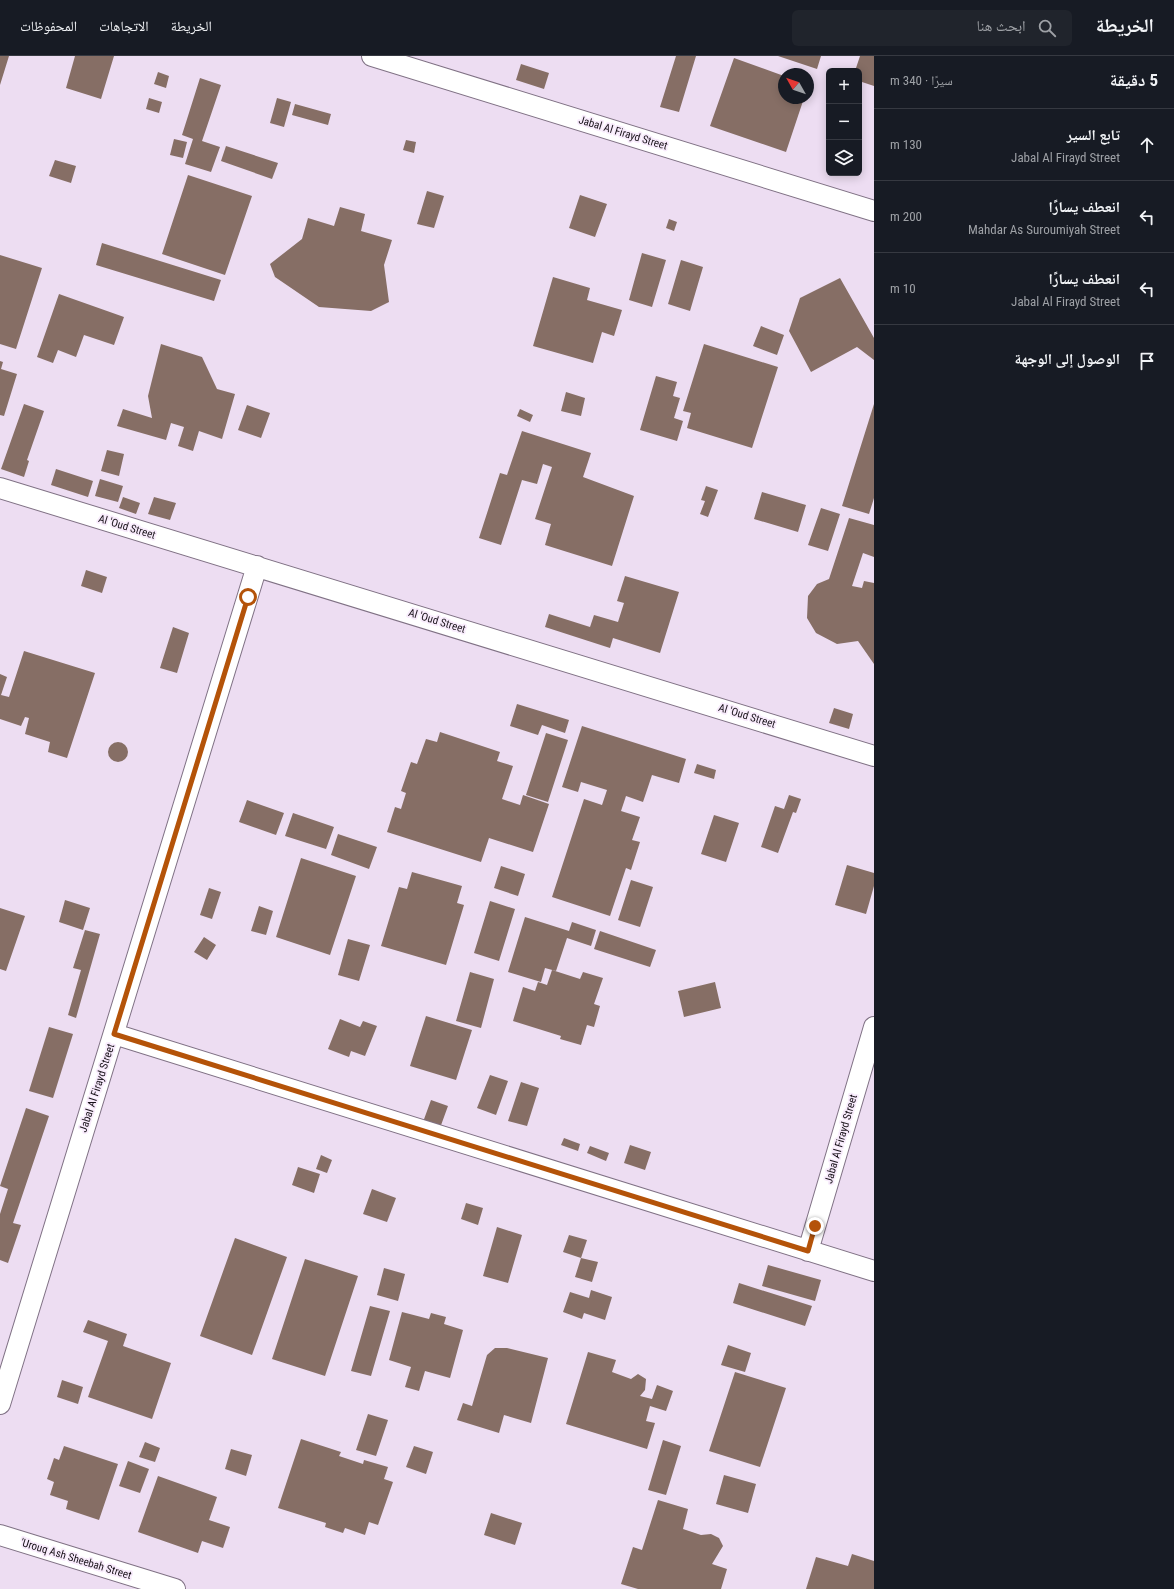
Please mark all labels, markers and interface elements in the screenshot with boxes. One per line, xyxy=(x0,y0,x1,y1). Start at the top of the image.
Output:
search box xyxy=(792,10,1072,46)
text: الخريطة xyxy=(1096,14,1154,37)
text: ابحث هنا xyxy=(977,17,1026,35)
icon: search xyxy=(1036,17,1058,39)
text: المحفوظات xyxy=(20,18,77,34)
text: الاتجاهات xyxy=(99,18,149,34)
text: الخريطة xyxy=(171,18,212,34)
north arrow xyxy=(778,68,814,104)
map controls xyxy=(826,68,862,176)
button: + xyxy=(826,68,862,104)
text: 5 دقيقة xyxy=(1110,70,1158,90)
text: سيرًا · 340 m xyxy=(890,73,953,88)
button: − xyxy=(826,104,862,140)
street label: Jabal Al Firayd Street xyxy=(577,113,669,153)
text: تابع السير xyxy=(1067,126,1120,144)
icon: ahead xyxy=(1136,134,1158,156)
text: 130 m xyxy=(890,137,922,152)
button: layers xyxy=(826,140,862,176)
text: Jabal Al Firayd Street xyxy=(1011,150,1120,165)
text: انعطف يسارًا xyxy=(1049,198,1120,216)
icon: left xyxy=(1136,206,1158,228)
text: 200 m xyxy=(890,209,922,224)
text: Mahdar As Suroumiyah Street xyxy=(968,222,1120,237)
text: انعطف يسارًا xyxy=(1049,270,1120,288)
icon: left xyxy=(1136,278,1158,300)
text: 10 m xyxy=(890,281,916,296)
text: Jabal Al Firayd Street xyxy=(1011,294,1120,309)
text: الوصول إلى الوجهة xyxy=(1014,350,1120,368)
icon: arrive xyxy=(1136,350,1158,372)
street label: Al 'Oud Street xyxy=(97,512,157,542)
route start xyxy=(239,588,257,606)
street label: Al 'Oud Street xyxy=(407,606,467,636)
street label: Al 'Oud Street xyxy=(717,701,777,731)
street label: Jabal Al Firayd Street xyxy=(77,1042,117,1134)
street label: Jabal Al Firayd Street xyxy=(822,1093,860,1185)
route end xyxy=(806,1217,824,1235)
street label: 'Urouq Ash Sheebah Street xyxy=(19,1536,133,1582)

